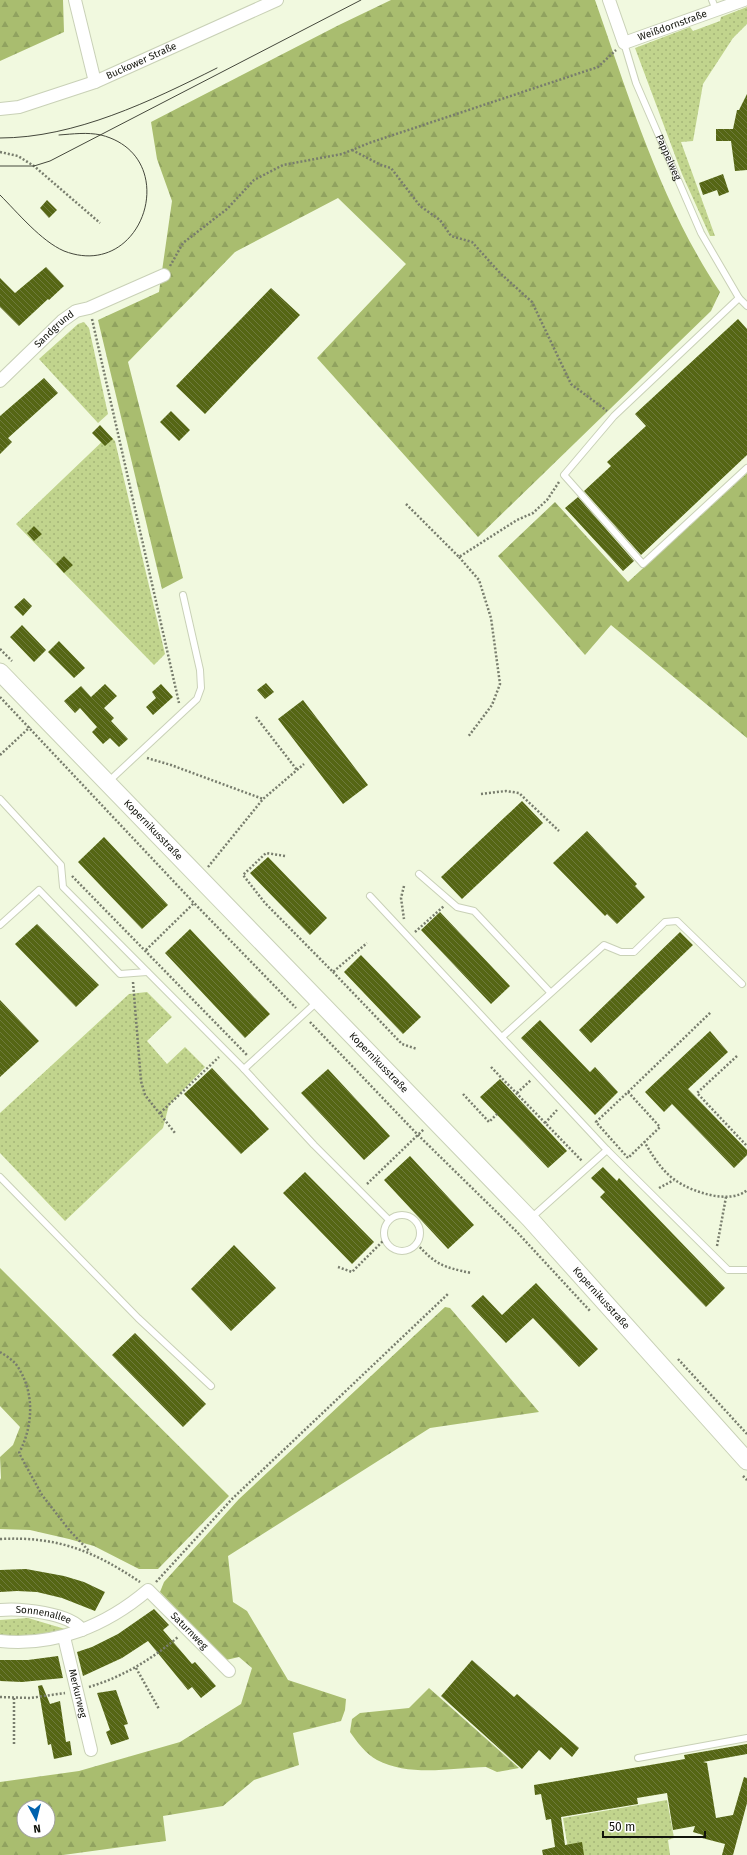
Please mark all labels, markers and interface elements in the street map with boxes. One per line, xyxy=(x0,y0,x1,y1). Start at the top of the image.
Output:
street label: Weißdornstraße xyxy=(636,8,709,44)
street label: Buckower Straße xyxy=(104,40,179,82)
street label: Pappelweg xyxy=(653,133,684,183)
street label: Sandgrund xyxy=(32,308,76,350)
street label: Kopernikusstraße xyxy=(121,797,185,863)
street label: Kopernikusstraße xyxy=(347,1030,411,1095)
street label: Kopernikusstraße xyxy=(570,1265,632,1332)
street label: Sonnenallee xyxy=(15,1604,73,1627)
street label: Saturnweg xyxy=(168,1610,211,1653)
street label: Merkurweg xyxy=(66,1668,89,1720)
north arrow xyxy=(16,1799,56,1839)
scale bar xyxy=(603,1813,705,1839)
text: 50 m xyxy=(609,1820,635,1834)
text: N xyxy=(33,1822,42,1835)

